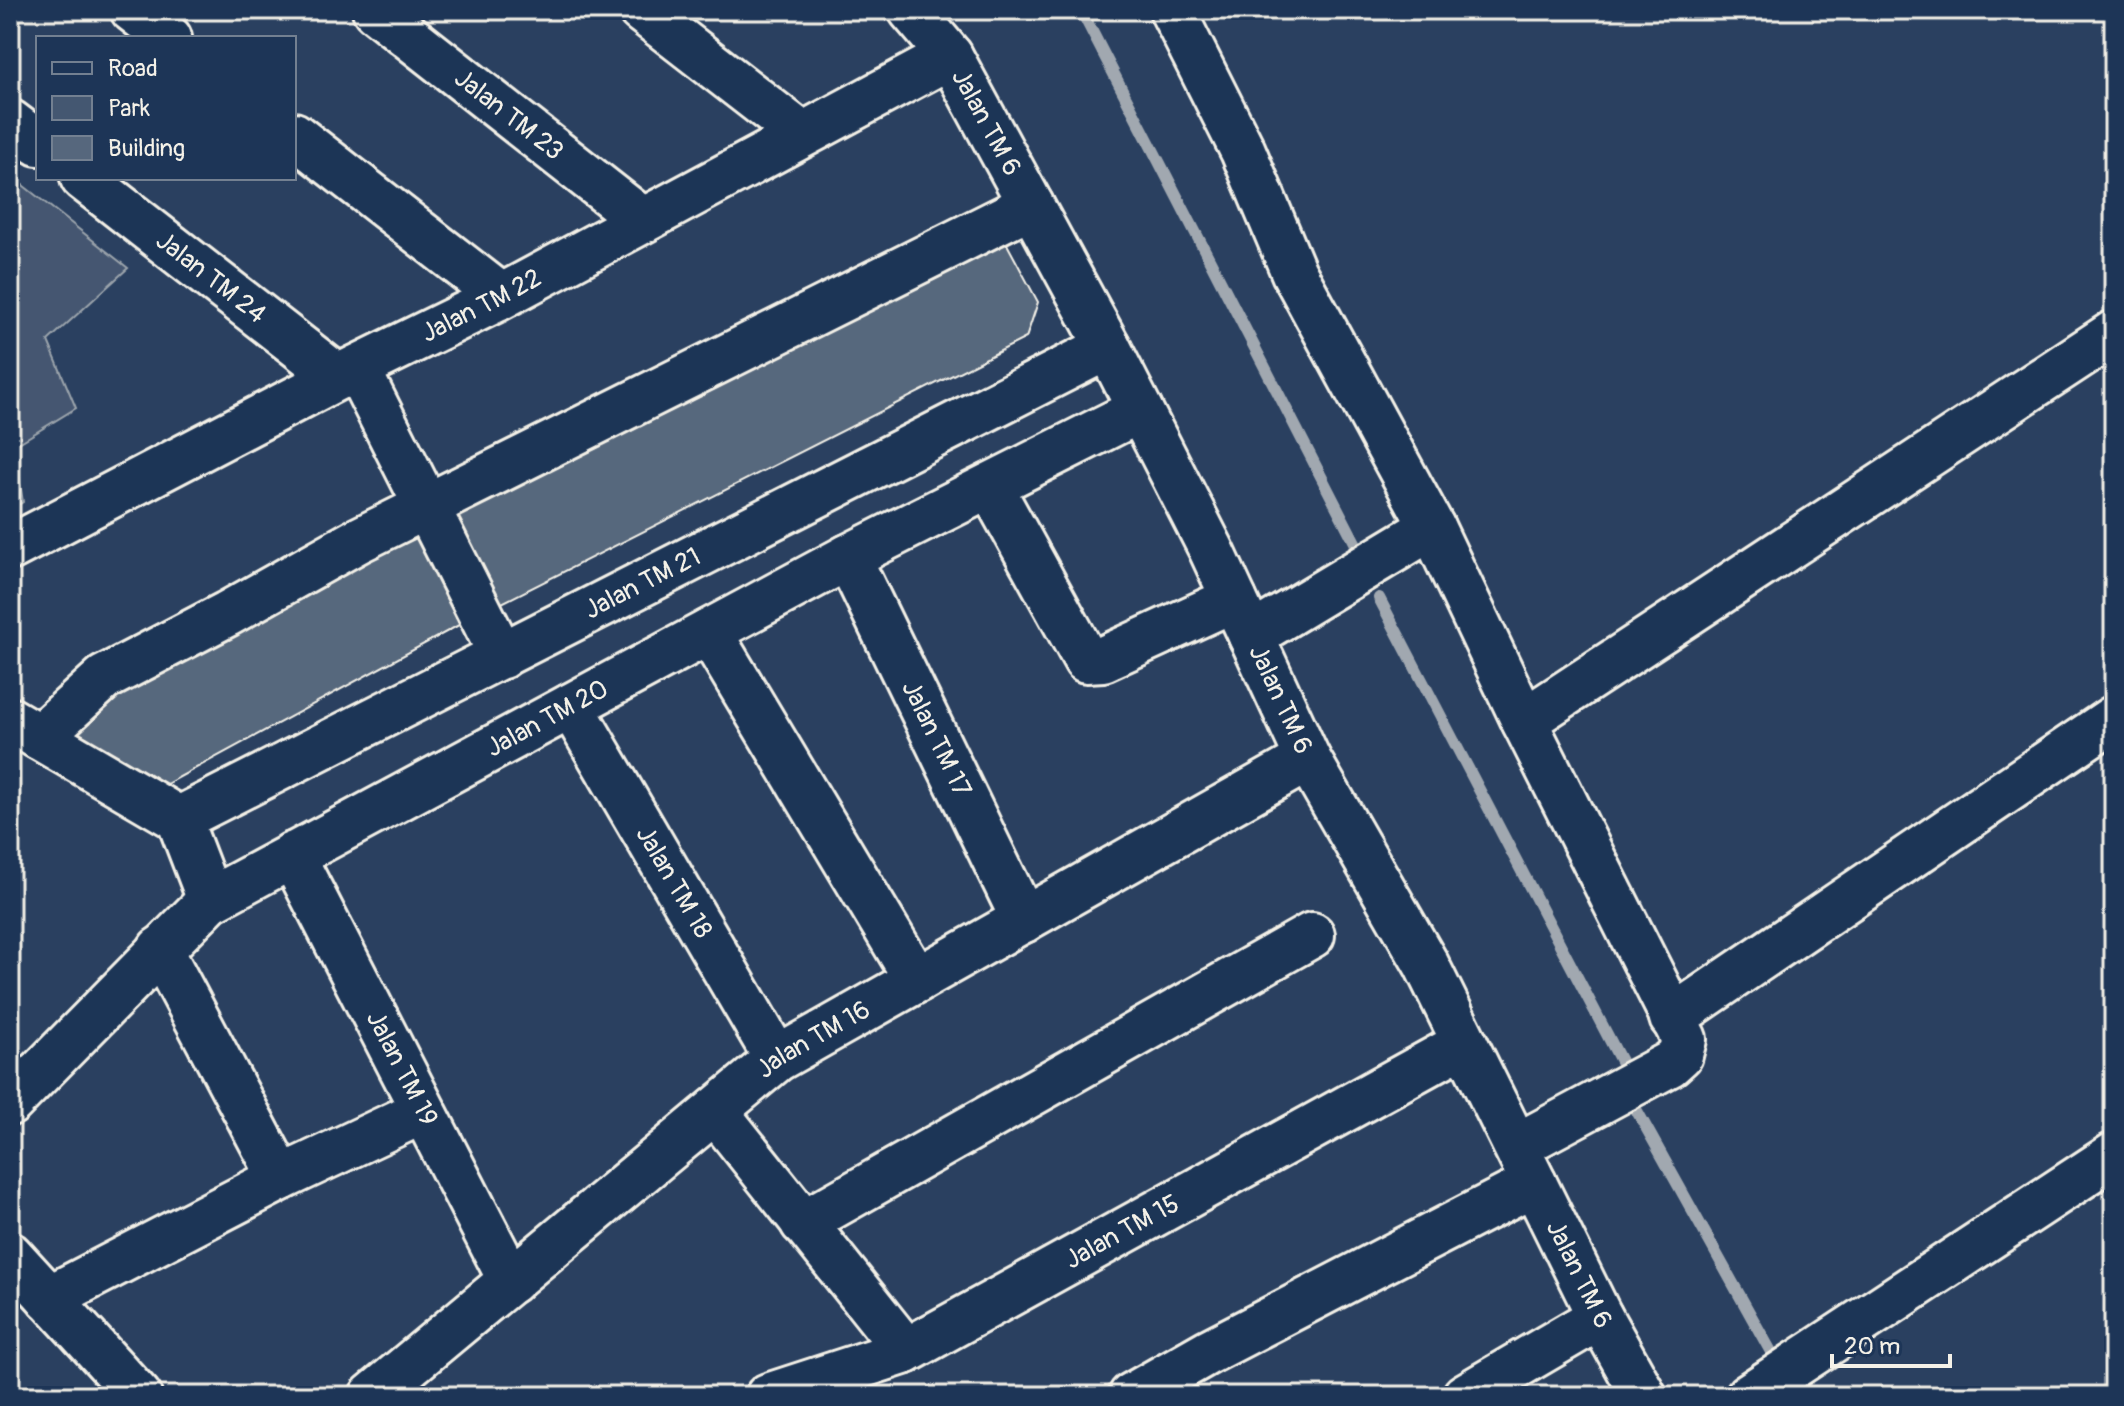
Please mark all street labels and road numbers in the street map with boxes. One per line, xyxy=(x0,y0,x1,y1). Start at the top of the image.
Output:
street label: Jalan TM 23 xyxy=(448,62,569,168)
street label: Jalan TM 6 xyxy=(944,64,1028,181)
street label: Jalan TM 24 xyxy=(149,225,272,331)
street label: Jalan TM 22 xyxy=(416,262,547,350)
street label: Jalan TM 21 xyxy=(579,541,706,626)
street label: Jalan TM 6 xyxy=(1242,640,1319,759)
street label: Jalan TM 20 xyxy=(481,673,614,764)
street label: Jalan TM 17 xyxy=(894,675,978,802)
street label: Jalan TM 18 xyxy=(629,820,719,944)
street label: Jalan TM 16 xyxy=(750,994,876,1085)
street label: Jalan TM 19 xyxy=(359,1006,444,1131)
street label: Jalan TM 15 xyxy=(1060,1188,1185,1276)
street label: Jalan TM 6 xyxy=(1539,1215,1619,1334)

